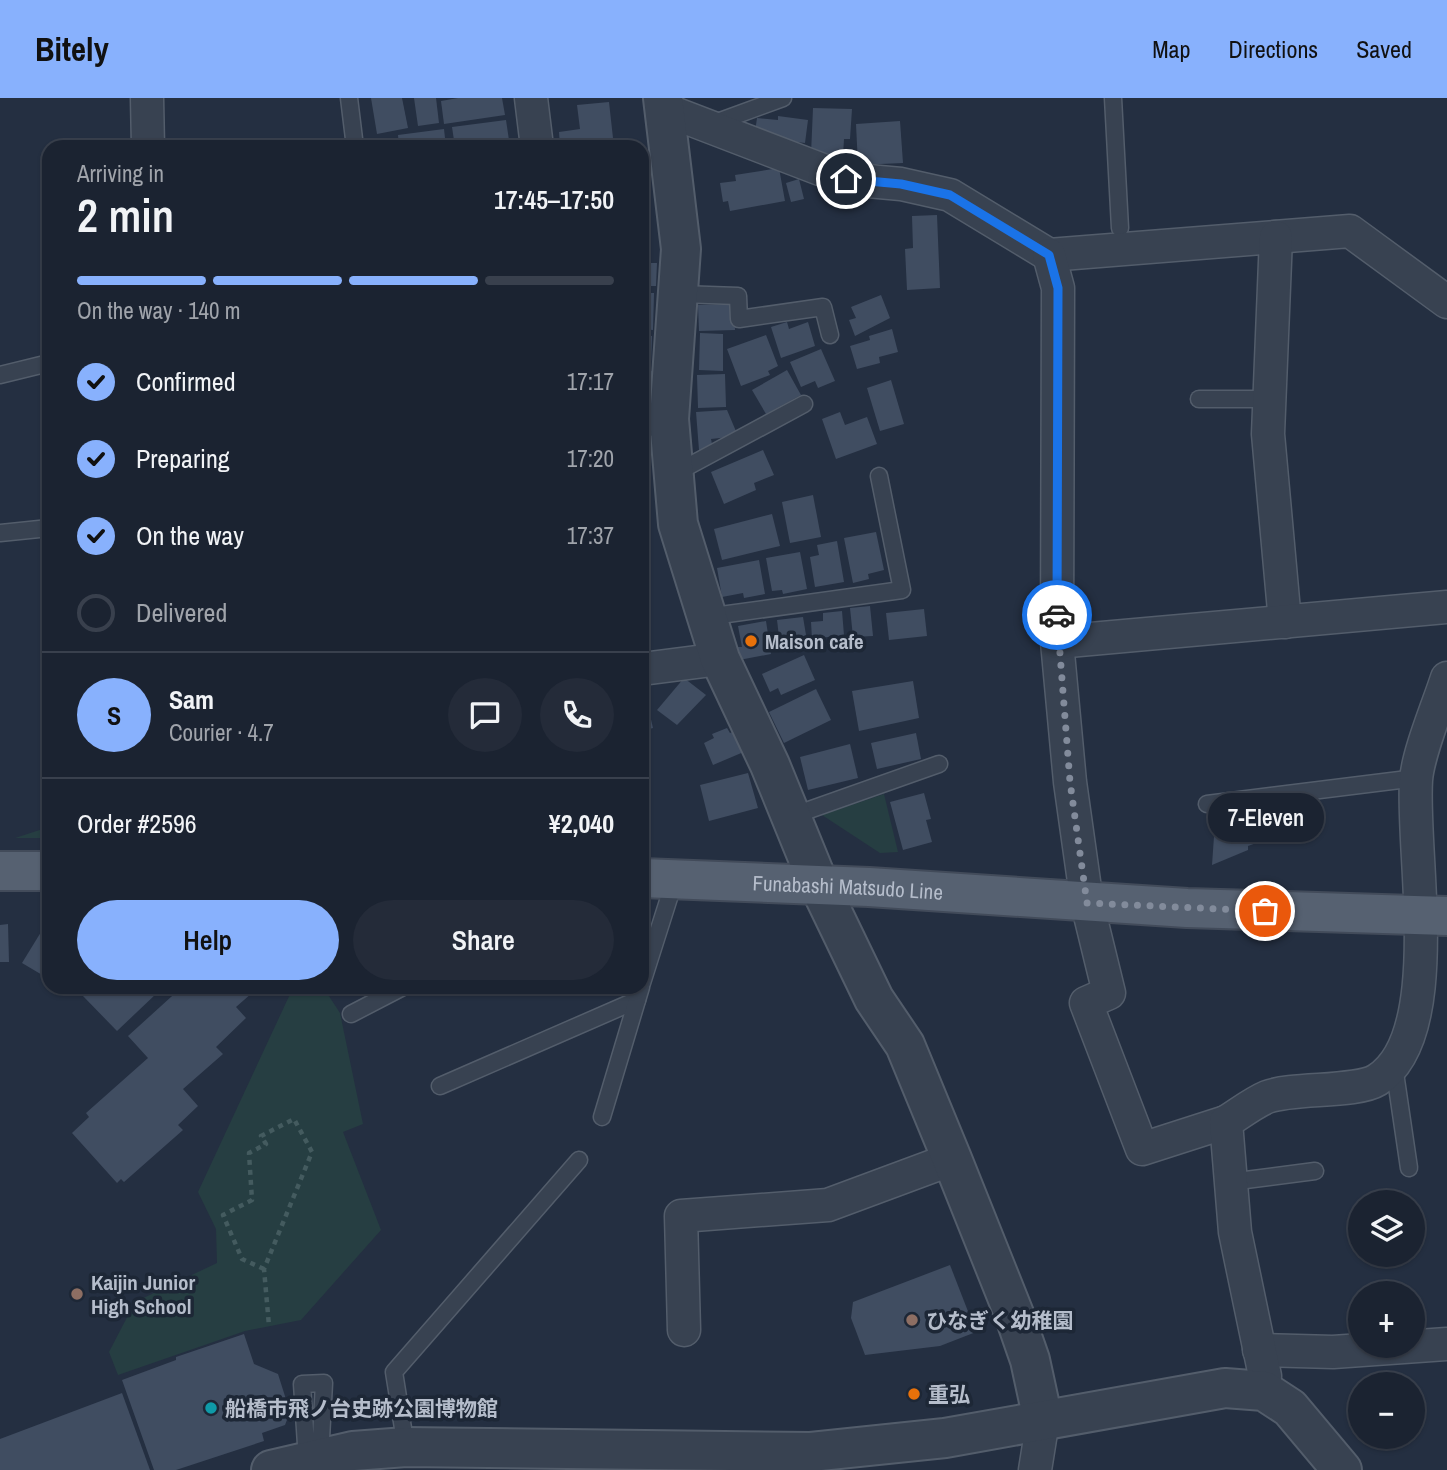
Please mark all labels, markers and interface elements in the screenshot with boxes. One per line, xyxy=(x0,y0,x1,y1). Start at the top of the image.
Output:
text: Bitely xyxy=(35,27,109,71)
text: Map xyxy=(1152,33,1190,65)
text: Directions xyxy=(1228,33,1318,65)
text: Saved xyxy=(1356,33,1412,65)
pin xyxy=(816,149,876,209)
text: Arriving in xyxy=(77,158,164,189)
icon: home xyxy=(827,160,865,198)
text: 17:45–17:50 xyxy=(494,182,614,217)
text: 2 min xyxy=(77,184,174,246)
text: On the way · 140 m xyxy=(77,295,241,326)
icon: check xyxy=(77,363,115,401)
text: Confirmed xyxy=(136,364,236,399)
text: 17:17 xyxy=(567,366,614,397)
icon: check xyxy=(77,440,115,478)
text: Preparing xyxy=(136,441,230,476)
text: 17:20 xyxy=(567,443,614,474)
icon: check xyxy=(77,517,115,555)
text: On the way xyxy=(136,518,244,553)
text: 17:37 xyxy=(567,520,614,551)
courier xyxy=(1022,580,1092,650)
text: Delivered xyxy=(136,595,227,630)
icon: car xyxy=(1038,596,1076,634)
place label: Maison cafe xyxy=(765,627,864,656)
marker: Maison cafe xyxy=(743,633,759,649)
button: chat xyxy=(448,678,522,752)
button: phone xyxy=(540,678,614,752)
text: Sam xyxy=(169,682,214,717)
text: S xyxy=(107,698,121,733)
text: Courier · 4.7 xyxy=(169,717,274,748)
callout: 7-Eleven xyxy=(1207,792,1323,841)
text: 7-Eleven xyxy=(1228,802,1304,833)
text: Order #2596 xyxy=(77,806,197,841)
text: ¥2,040 xyxy=(549,806,614,841)
street label: Funabashi Matsudo Line xyxy=(752,868,944,906)
pin xyxy=(1235,881,1295,941)
icon: bag xyxy=(1246,892,1284,930)
button: Help xyxy=(77,900,339,980)
button: Share xyxy=(353,900,614,980)
map controls xyxy=(1348,1190,1425,1449)
button: layers xyxy=(1348,1190,1425,1267)
place label: Kaijin Junior High School xyxy=(91,1268,196,1321)
button: + xyxy=(1348,1281,1425,1358)
marker: Kaijin Junior High School xyxy=(69,1286,85,1302)
place label: ひなぎく幼稚園 xyxy=(926,1306,1073,1335)
marker: ひなぎく幼稚園 xyxy=(904,1312,920,1328)
button: − xyxy=(1348,1372,1425,1449)
place label: 重弘 xyxy=(928,1380,970,1409)
marker: 重弘 xyxy=(906,1386,922,1402)
place label: 船橋市飛ノ台史跡公園博物館 xyxy=(225,1394,498,1423)
marker: 船橋市飛ノ台史跡公園博物館 xyxy=(203,1400,219,1416)

